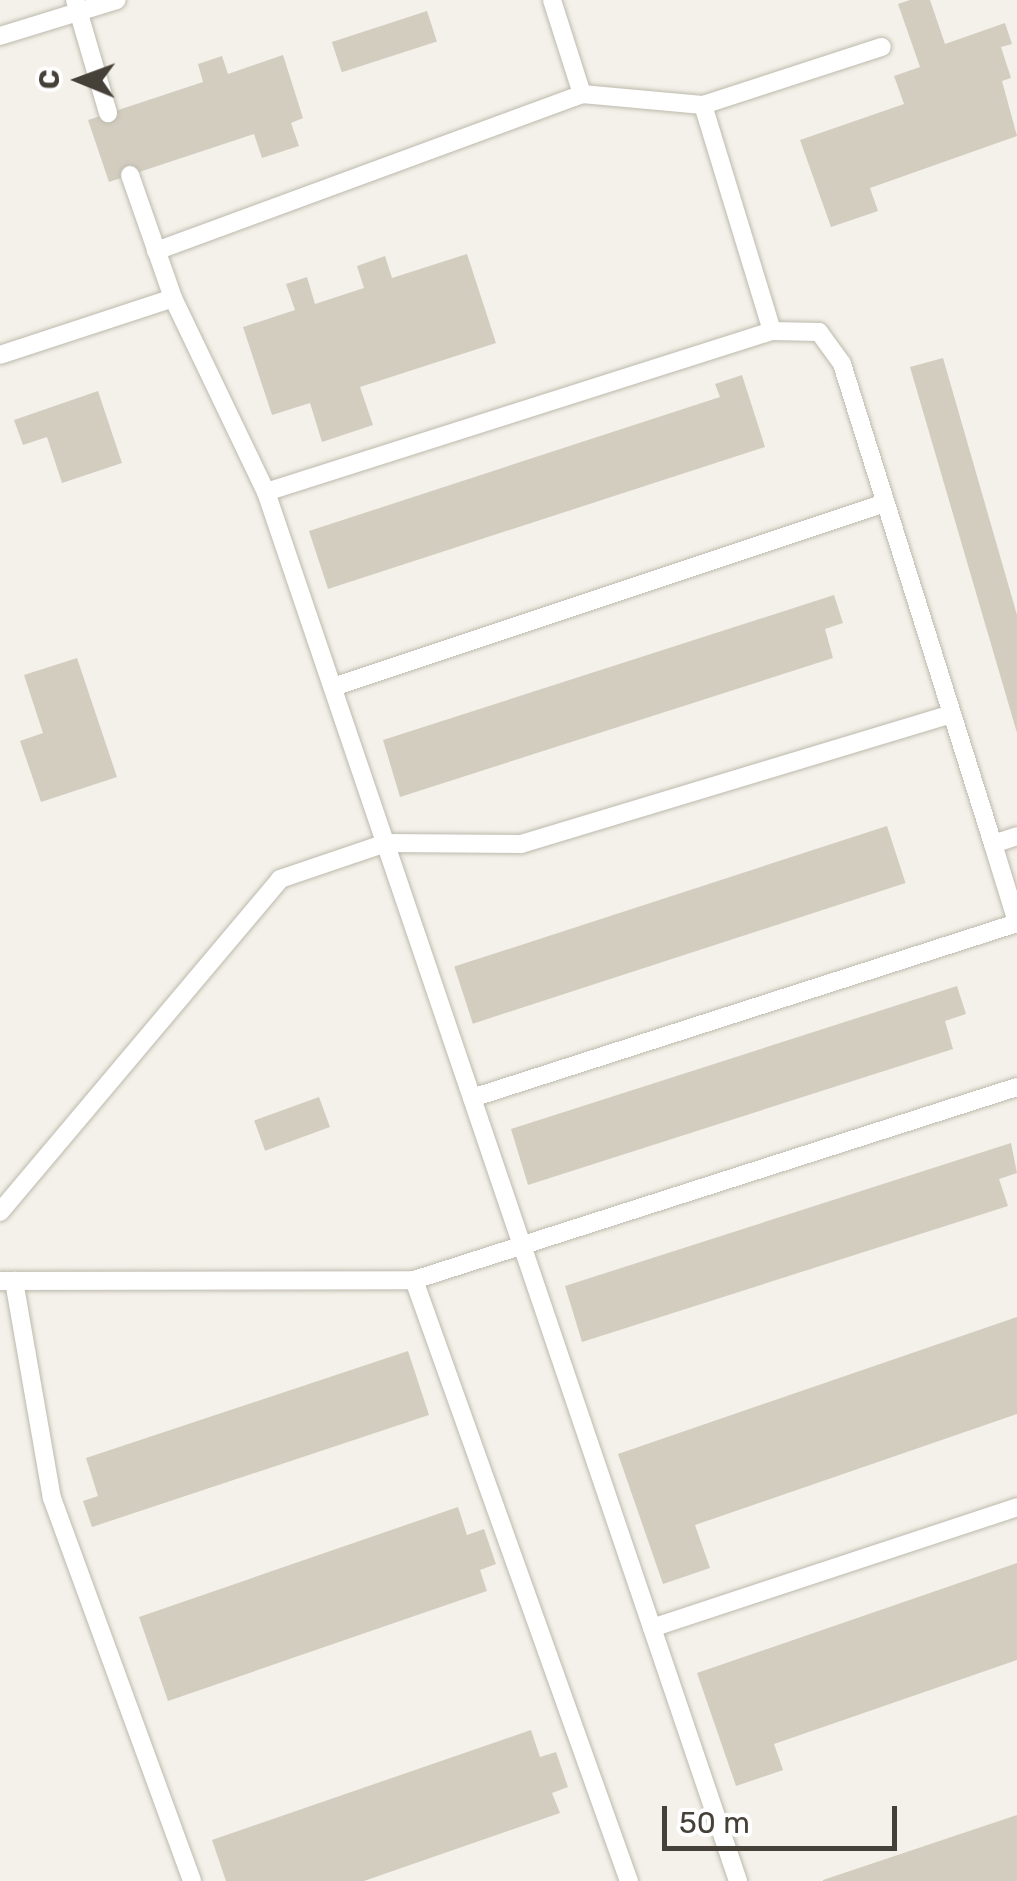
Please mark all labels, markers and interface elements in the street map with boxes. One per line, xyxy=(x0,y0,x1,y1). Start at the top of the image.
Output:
north arrow xyxy=(30,30,130,130)
text: С xyxy=(33,69,66,90)
scale bar xyxy=(667,1786,902,1848)
text: 50 m xyxy=(679,1805,750,1841)

